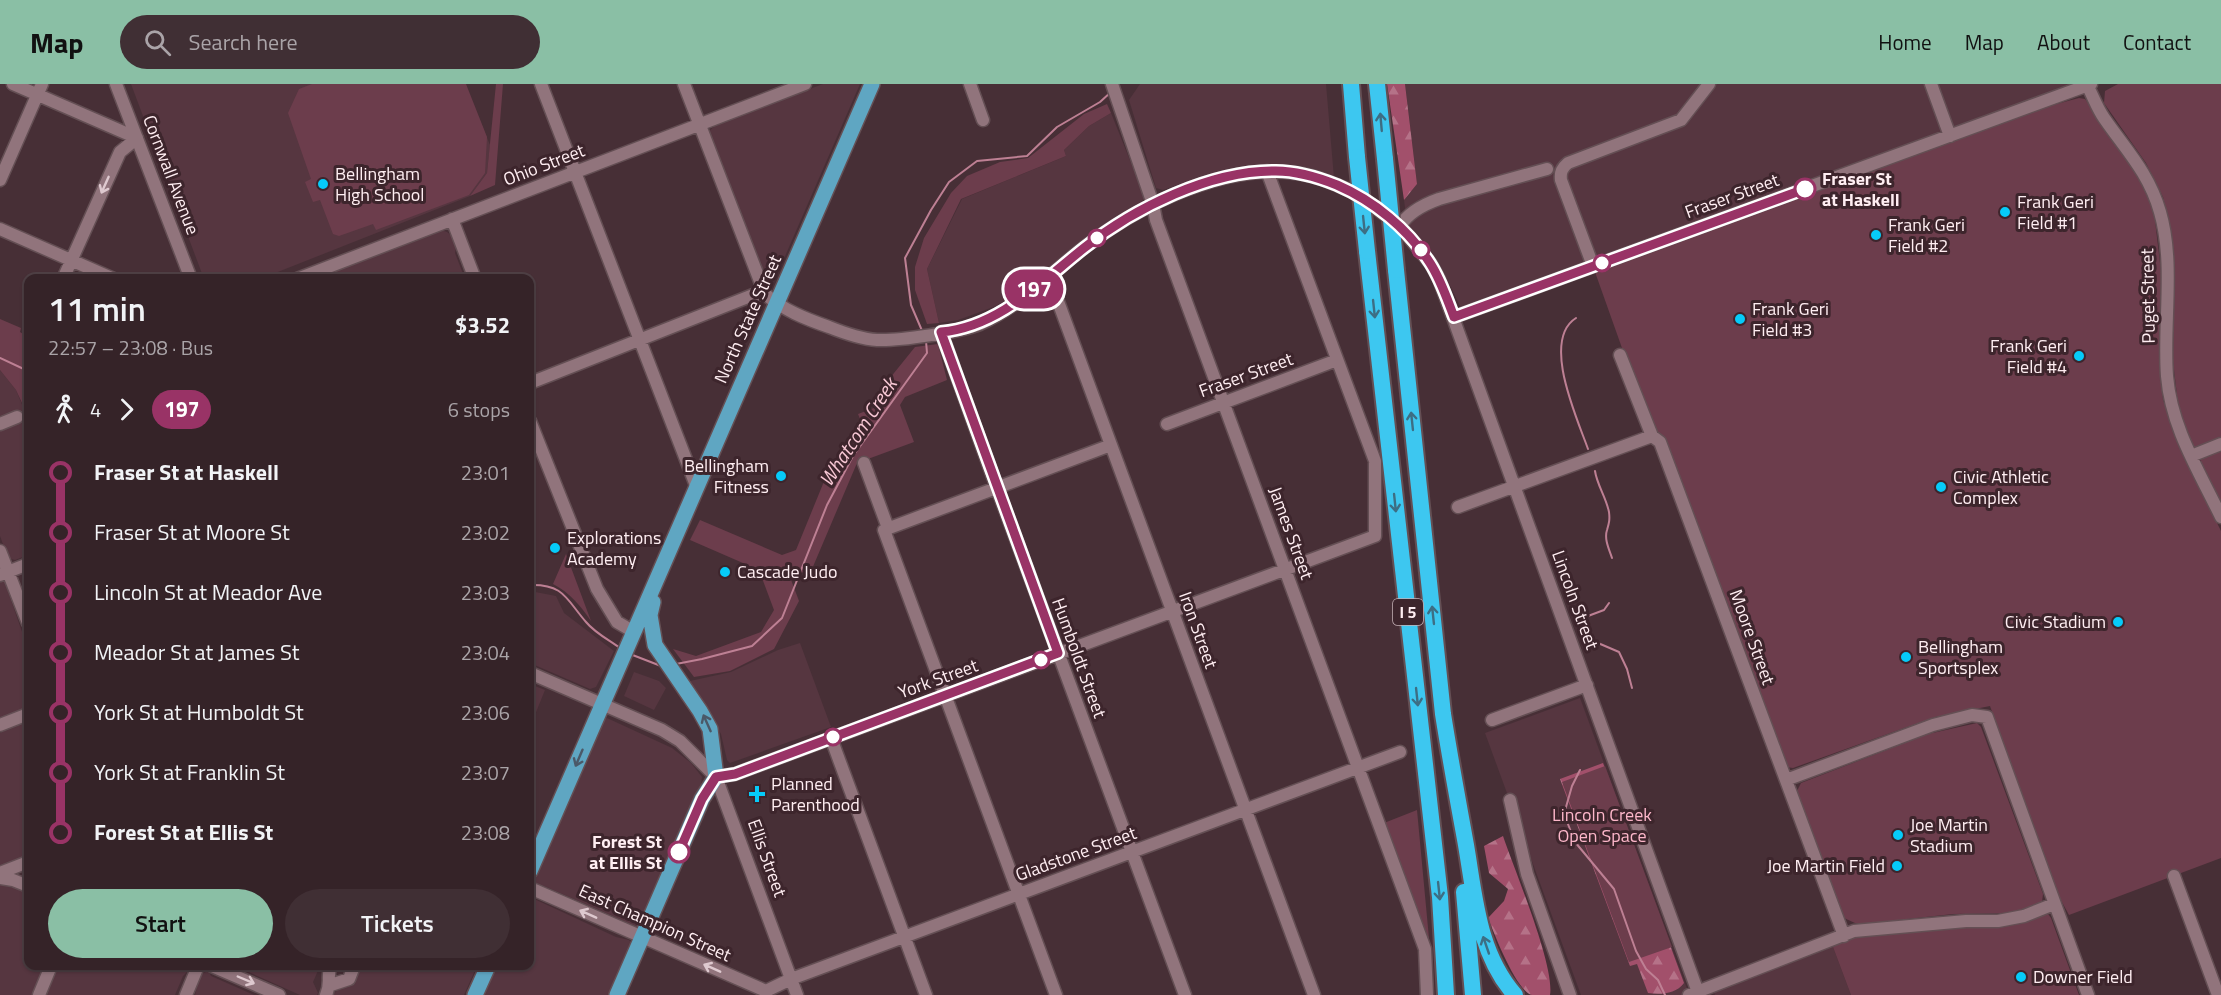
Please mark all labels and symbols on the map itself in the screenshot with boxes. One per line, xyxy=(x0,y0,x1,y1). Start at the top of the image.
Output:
street label: Cornwall Avenue xyxy=(136,111,207,239)
one-way arrow xyxy=(1375,112,1386,132)
street label: Ohio Street xyxy=(499,136,589,192)
place label: Bellingham High School xyxy=(335,160,424,208)
place label: Fraser St at Haskell xyxy=(1822,165,1900,213)
street label: Fraser Street xyxy=(1681,166,1783,225)
one-way arrow xyxy=(99,176,110,194)
marker: Bellingham High School xyxy=(316,177,330,191)
marker: Fraser St at Haskell xyxy=(1794,178,1816,200)
place label: Frank Geri Field #1 xyxy=(2017,188,2094,236)
marker: Frank Geri Field #1 xyxy=(1998,205,2012,219)
place label: Frank Geri Field #2 xyxy=(1888,211,1965,259)
one-way arrow xyxy=(1359,214,1370,234)
marker: Frank Geri Field #2 xyxy=(1869,228,1883,242)
unlabelled marker xyxy=(1088,229,1106,247)
unlabelled marker xyxy=(1412,241,1430,259)
street label: Puget Street xyxy=(2133,247,2162,344)
street label: North State Street xyxy=(707,249,788,388)
unlabelled marker xyxy=(1593,254,1611,272)
line badge: 197 xyxy=(1000,270,1068,308)
place label: Frank Geri Field #3 xyxy=(1752,295,1829,343)
one-way arrow xyxy=(1368,299,1379,319)
marker: Frank Geri Field #3 xyxy=(1733,312,1747,326)
place label: Frank Geri Field #4 xyxy=(1990,332,2067,380)
street label: Fraser Street xyxy=(1195,345,1297,404)
marker: Frank Geri Field #4 xyxy=(2072,349,2086,363)
water label: Whatcom Creek xyxy=(811,369,906,492)
one-way arrow xyxy=(1406,412,1417,432)
place label: Bellingham Fitness xyxy=(684,452,769,500)
place label: Civic Athletic Complex xyxy=(1953,463,2049,511)
marker: Bellingham Fitness xyxy=(774,469,788,483)
marker: Civic Athletic Complex xyxy=(1934,480,1948,494)
street label: James Street xyxy=(1262,483,1321,584)
one-way arrow xyxy=(1390,493,1401,513)
place label: Explorations Academy xyxy=(567,524,661,572)
marker: Explorations Academy xyxy=(548,541,562,555)
street label: Lincoln Street xyxy=(1545,547,1606,654)
place label: Cascade Judo xyxy=(737,558,837,585)
marker: Cascade Judo xyxy=(718,565,732,579)
street label: Moore Street xyxy=(1723,585,1782,689)
street label: Iron Street xyxy=(1172,588,1225,673)
street label: Humboldt Street xyxy=(1045,594,1114,722)
road number: I 5 xyxy=(1393,599,1423,625)
one-way arrow xyxy=(1427,606,1438,625)
place label: Civic Stadium xyxy=(2005,608,2106,635)
marker: Civic Stadium xyxy=(2111,615,2125,629)
place label: Bellingham Sportsplex xyxy=(1918,633,2003,681)
marker: Bellingham Sportsplex xyxy=(1899,650,1913,664)
street label: York Street xyxy=(894,651,982,705)
unlabelled marker xyxy=(1032,651,1050,669)
one-way arrow xyxy=(1412,686,1423,706)
one-way arrow xyxy=(701,715,712,733)
unlabelled marker xyxy=(824,728,842,746)
one-way arrow xyxy=(572,749,584,767)
place label: Planned Parenthood xyxy=(771,770,860,818)
marker: Planned Parenthood xyxy=(748,785,766,803)
park label: Lincoln Creek Open Space xyxy=(1552,801,1652,849)
place label: Joe Martin Stadium xyxy=(1910,811,1988,859)
street label: Ellis Street xyxy=(741,815,794,901)
street label: Gladstone Street xyxy=(1011,819,1141,888)
place label: Forest St at Ellis St xyxy=(589,828,662,876)
marker: Joe Martin Stadium xyxy=(1891,828,1905,842)
marker: Forest St at Ellis St xyxy=(668,841,690,863)
place label: Joe Martin Field xyxy=(1767,852,1885,879)
marker: Joe Martin Field xyxy=(1890,859,1904,873)
street label: East Champion Street xyxy=(575,877,736,969)
one-way arrow xyxy=(1434,880,1445,900)
one-way arrow xyxy=(579,908,598,919)
one-way arrow xyxy=(1479,936,1490,955)
one-way arrow xyxy=(703,962,722,973)
place label: Downer Field xyxy=(2033,963,2133,990)
marker: Downer Field xyxy=(2014,970,2028,984)
one-way arrow xyxy=(236,975,254,987)

